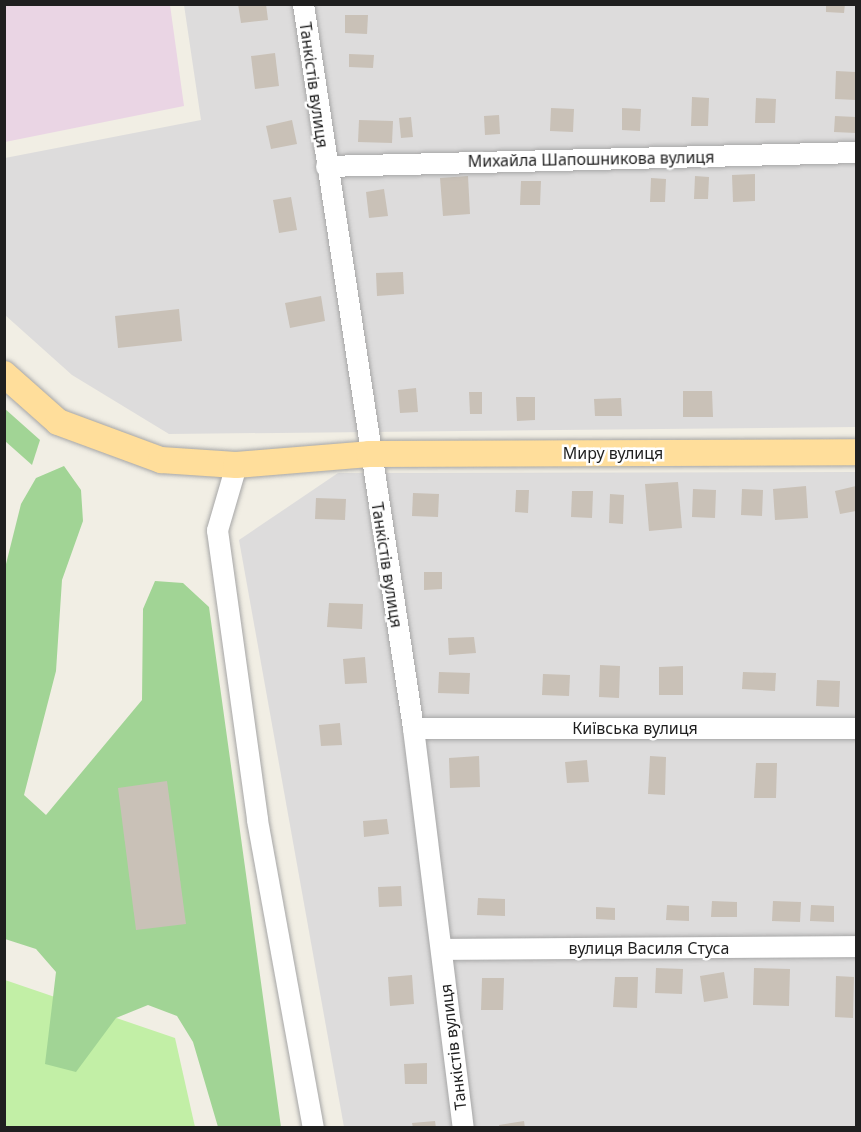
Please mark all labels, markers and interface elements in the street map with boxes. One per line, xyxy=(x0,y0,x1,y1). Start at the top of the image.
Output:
street label: Танкістів вулиця xyxy=(296,21,332,149)
street label: Михайла Шапошникова вулиця xyxy=(468,147,714,171)
street label: Миру вулиця xyxy=(563,443,663,463)
street label: Танкістів вулиця xyxy=(368,501,406,629)
street label: Київська вулиця xyxy=(572,718,698,738)
street label: вулиця Василя Стуса xyxy=(569,938,729,958)
street label: Танкістів вулиця xyxy=(436,983,470,1111)

